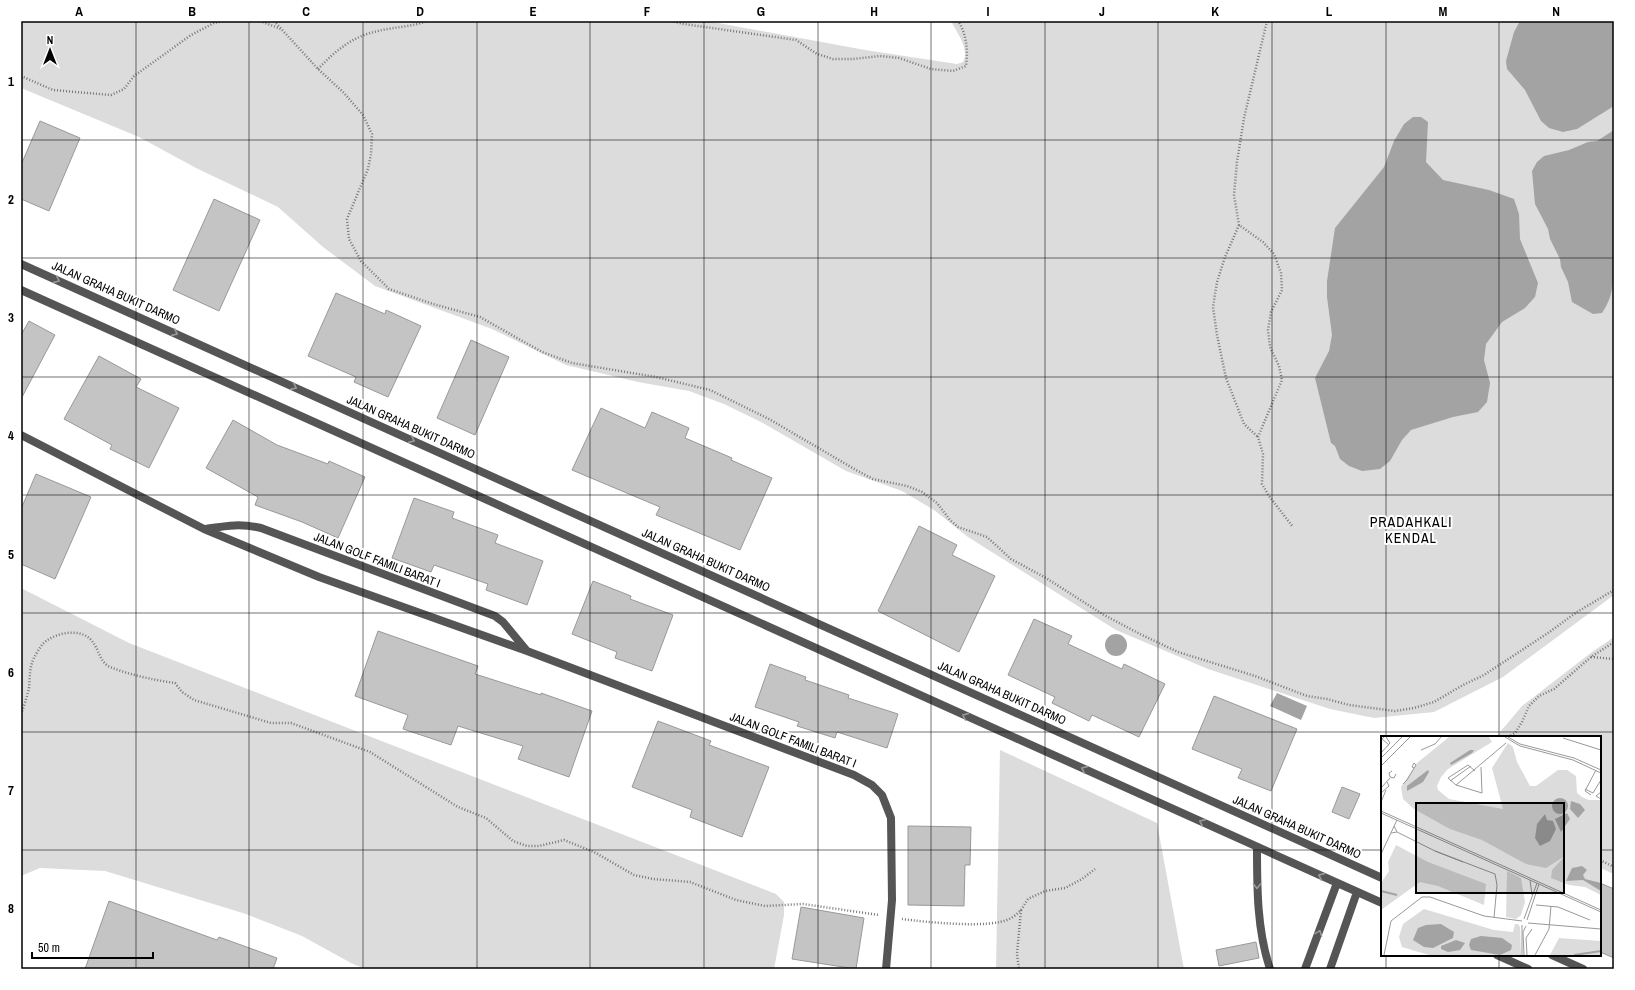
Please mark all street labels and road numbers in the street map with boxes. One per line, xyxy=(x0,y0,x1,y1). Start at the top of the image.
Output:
street label: JALAN GRAHA BUKIT DARMO xyxy=(49,257,183,329)
street label: JALAN GRAHA BUKIT DARMO xyxy=(344,391,478,463)
street label: JALAN GRAHA BUKIT DARMO xyxy=(639,524,773,596)
street label: JALAN GOLF FAMILI BARAT I xyxy=(311,528,443,592)
street label: JALAN GRAHA BUKIT DARMO xyxy=(935,657,1069,729)
street label: JALAN GOLF FAMILI BARAT I xyxy=(727,708,859,772)
street label: JALAN GRAHA BUKIT DARMO xyxy=(1230,791,1364,863)

